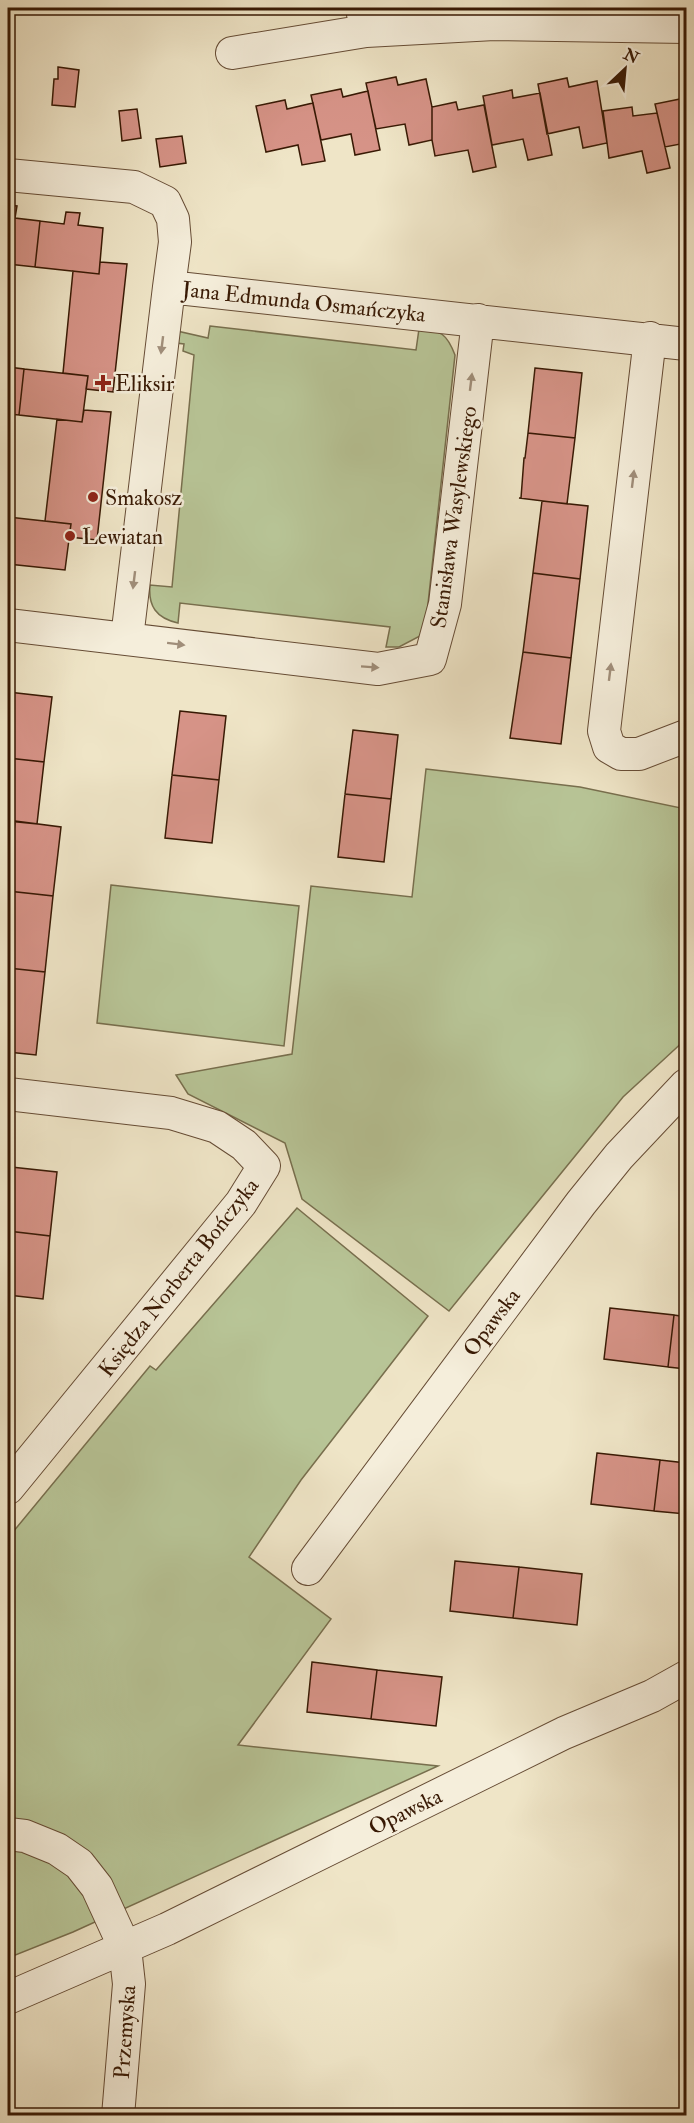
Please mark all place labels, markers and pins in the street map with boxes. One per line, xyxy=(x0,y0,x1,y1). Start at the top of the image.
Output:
place label: Eliksir xyxy=(115,370,175,398)
marker: Eliksir xyxy=(96,376,110,390)
place label: Smakosz xyxy=(105,484,183,512)
marker: Smakosz xyxy=(86,490,100,504)
place label: Lewiatan xyxy=(82,523,163,551)
marker: Lewiatan xyxy=(63,529,77,543)

